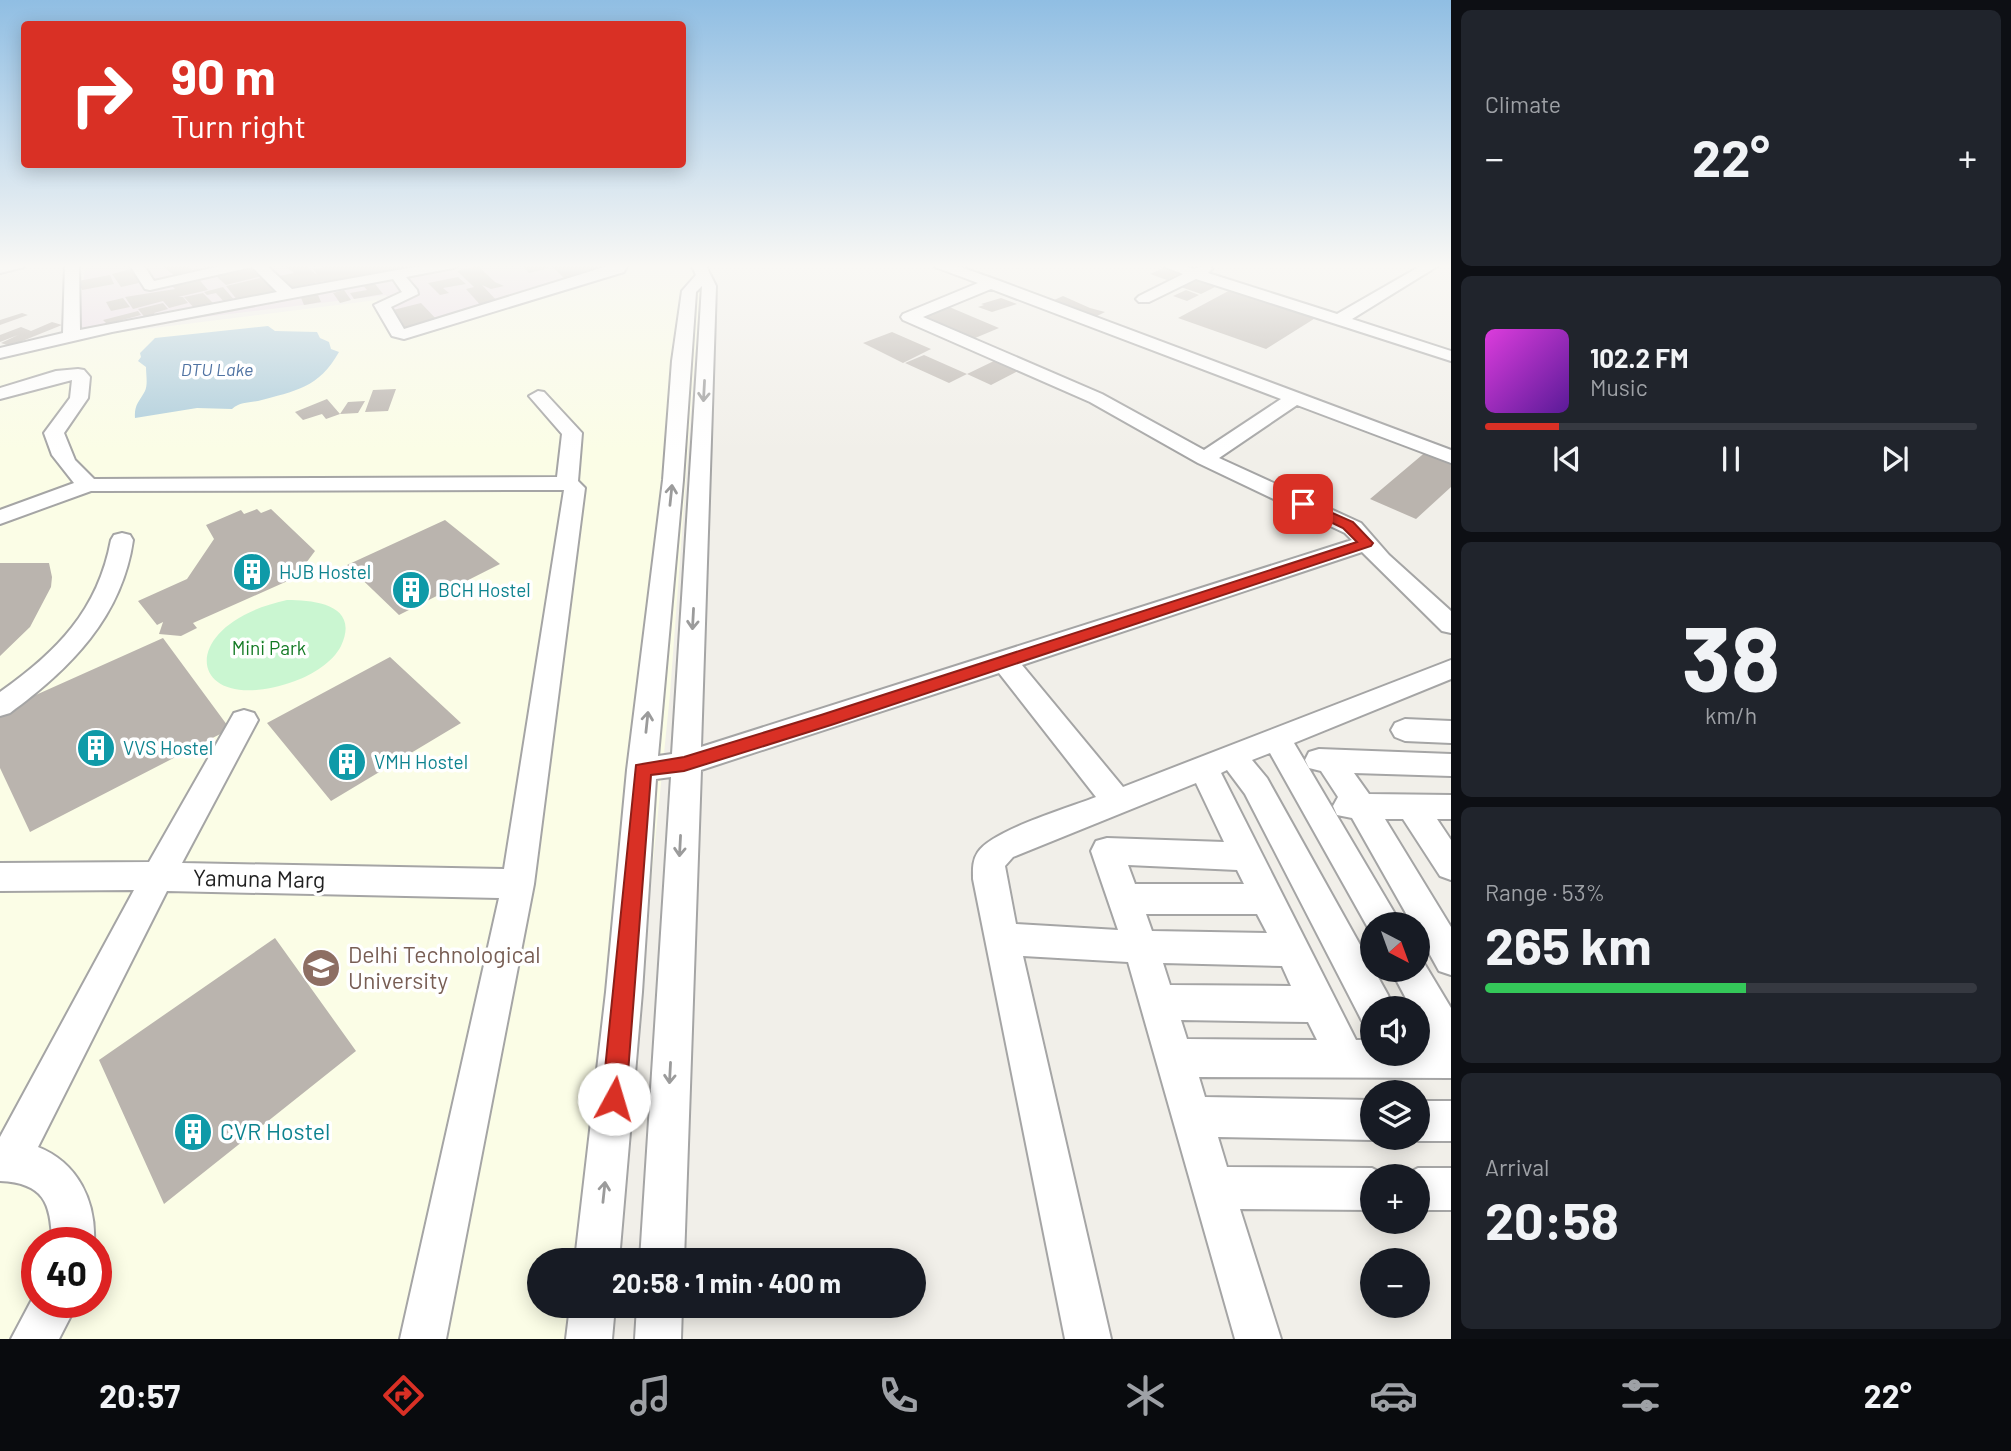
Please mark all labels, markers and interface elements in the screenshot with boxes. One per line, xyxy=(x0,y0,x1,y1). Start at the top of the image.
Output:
text: 90 m xyxy=(171,46,276,105)
icon: right xyxy=(56,49,147,140)
text: Climate xyxy=(1485,90,1561,118)
text: Turn right xyxy=(171,106,306,144)
text: 22° xyxy=(1692,125,1770,187)
text: − xyxy=(1485,134,1504,180)
text: + xyxy=(1958,134,1977,180)
text: 102.2 FM xyxy=(1590,342,1689,373)
water label: DTU Lake xyxy=(181,358,253,380)
text: Music xyxy=(1590,373,1648,401)
one-way arrow xyxy=(697,380,710,403)
icon: previous xyxy=(1548,440,1586,478)
icon: pause xyxy=(1712,440,1750,478)
icon: next xyxy=(1876,440,1914,478)
pin xyxy=(1273,474,1333,534)
one-way arrow xyxy=(665,484,678,507)
icon: arrive xyxy=(1284,485,1322,523)
building icon: HJB Hostel xyxy=(231,551,273,593)
place label: HJB Hostel xyxy=(279,560,371,583)
building icon: BCH Hostel xyxy=(390,569,432,611)
place label: BCH Hostel xyxy=(438,578,531,601)
text: 38 xyxy=(1682,601,1780,710)
one-way arrow xyxy=(687,607,700,630)
park label: Mini Park xyxy=(232,636,306,659)
text: km/h xyxy=(1705,701,1757,729)
one-way arrow xyxy=(641,711,654,733)
building icon: VVS Hostel xyxy=(75,727,117,769)
place label: VVS Hostel xyxy=(123,736,213,759)
building icon: VMH Hostel xyxy=(326,741,368,783)
place label: VMH Hostel xyxy=(374,750,468,773)
one-way arrow xyxy=(674,834,687,857)
street label: Yamuna Marg xyxy=(193,863,325,893)
text: Range · 53% xyxy=(1485,878,1605,906)
north arrow xyxy=(1360,912,1430,982)
map controls xyxy=(1360,912,1430,1318)
text: 265 km xyxy=(1485,913,1652,975)
place label: Delhi Technological University xyxy=(348,940,541,994)
school or university icon: Delhi Technological University xyxy=(300,947,342,989)
button: sound xyxy=(1360,996,1430,1066)
one-way arrow xyxy=(664,1061,677,1084)
position arrow xyxy=(577,1062,651,1136)
button: layers xyxy=(1360,1080,1430,1150)
building icon: CVR Hostel xyxy=(172,1111,214,1153)
place label: CVR Hostel xyxy=(220,1117,330,1145)
text: Arrival xyxy=(1485,1153,1549,1181)
button: + xyxy=(1360,1164,1430,1234)
one-way arrow xyxy=(598,1181,611,1204)
text: 20:58 xyxy=(1485,1188,1619,1250)
speed limit sign: 40 xyxy=(21,1227,112,1318)
button: − xyxy=(1360,1248,1430,1318)
text: 20:58 · 1 min · 400 m xyxy=(612,1267,841,1298)
icon: directions xyxy=(379,1371,428,1420)
icon: music xyxy=(626,1371,675,1420)
icon: phone xyxy=(874,1371,923,1420)
icon: climate xyxy=(1121,1371,1170,1420)
icon: car xyxy=(1369,1371,1418,1420)
icon: filters xyxy=(1616,1371,1665,1420)
text: 20:57 xyxy=(99,1376,180,1414)
text: 22° xyxy=(1864,1376,1912,1414)

